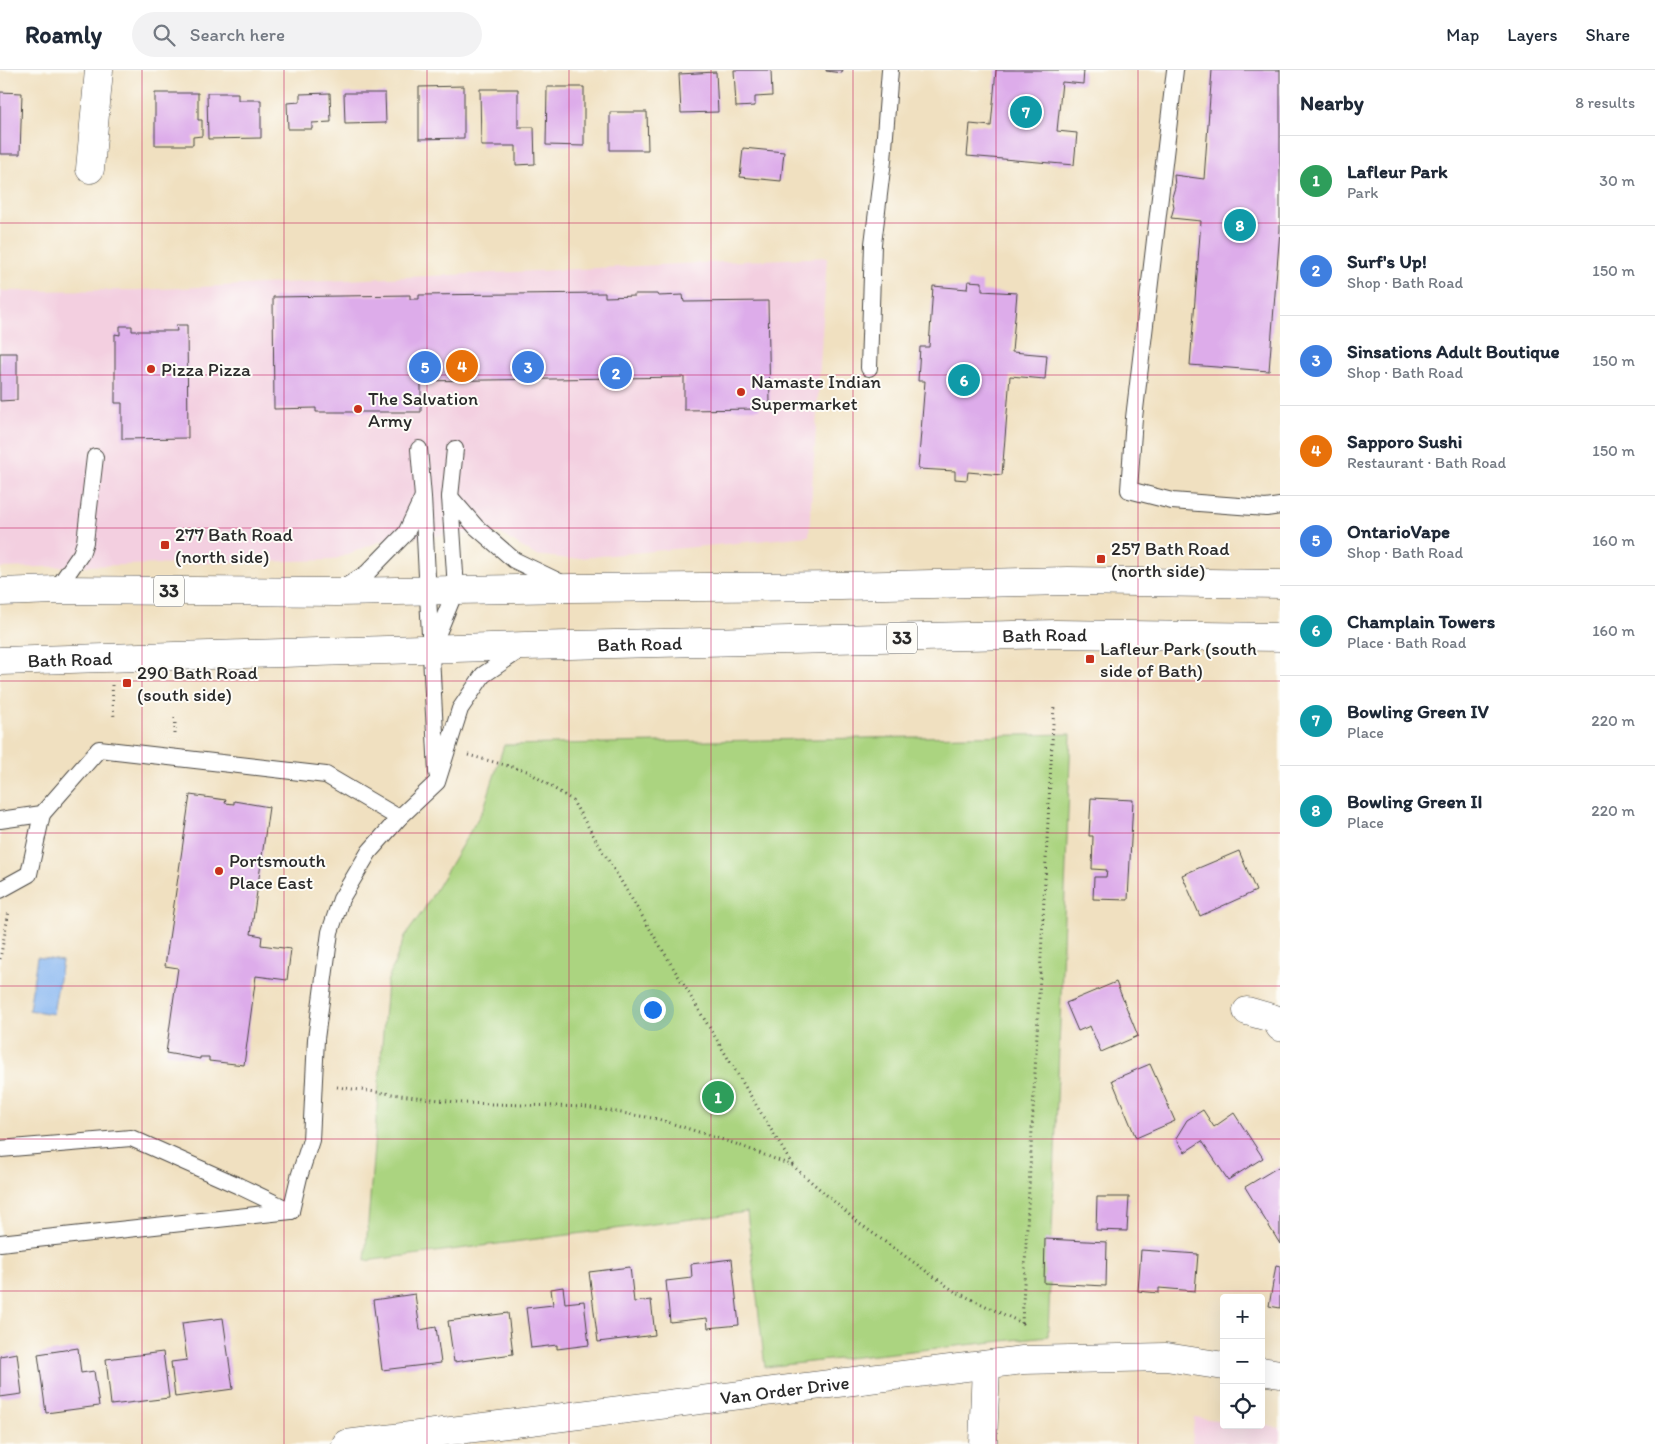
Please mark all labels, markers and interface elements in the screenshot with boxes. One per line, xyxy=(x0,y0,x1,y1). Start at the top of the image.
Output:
search box xyxy=(132,12,482,57)
text: Roamly xyxy=(25,20,102,49)
icon: search xyxy=(150,21,178,49)
text: Search here xyxy=(190,23,285,46)
text: Map xyxy=(1446,24,1479,46)
text: Layers xyxy=(1507,24,1557,46)
text: Share xyxy=(1585,24,1630,46)
text: Nearby xyxy=(1300,90,1364,115)
pin: 7 xyxy=(1010,93,1042,131)
text: 8 results xyxy=(1575,93,1635,112)
text: Lafleur Park xyxy=(1347,160,1448,183)
text: 1 xyxy=(1312,171,1320,190)
text: 30 m xyxy=(1599,171,1635,190)
text: Park xyxy=(1347,183,1378,202)
pin: 8 xyxy=(1224,206,1256,244)
text: Surf's Up! xyxy=(1347,250,1427,273)
text: 2 xyxy=(1312,261,1320,280)
text: 150 m xyxy=(1592,261,1635,280)
text: Shop · Bath Road xyxy=(1347,273,1463,292)
text: Sinsations Adult Boutique xyxy=(1347,340,1560,363)
pin: 4 xyxy=(446,347,478,385)
pin: 5 xyxy=(409,348,441,386)
pin: 3 xyxy=(512,348,544,386)
text: 3 xyxy=(1312,351,1320,370)
text: 150 m xyxy=(1592,351,1635,370)
pin: 2 xyxy=(600,354,632,392)
place label: Pizza Pizza xyxy=(161,358,251,381)
pin: 6 xyxy=(948,361,980,399)
marker: Pizza Pizza xyxy=(145,363,157,375)
text: Shop · Bath Road xyxy=(1347,363,1463,382)
place label: Namaste Indian Supermarket xyxy=(751,370,881,415)
marker: Namaste Indian Supermarket xyxy=(735,386,747,398)
place label: The Salvation Army xyxy=(368,387,478,432)
marker: The Salvation Army xyxy=(352,403,364,415)
text: Sapporo Sushi xyxy=(1347,430,1462,453)
text: 4 xyxy=(1311,441,1321,460)
text: 150 m xyxy=(1592,441,1635,460)
text: Restaurant · Bath Road xyxy=(1347,453,1506,472)
text: OntarioVape xyxy=(1347,520,1450,543)
place label: 277 Bath Road (north side) xyxy=(175,523,294,568)
text: 5 xyxy=(1312,531,1320,550)
text: 160 m xyxy=(1592,531,1635,550)
place label: 257 Bath Road (north side) xyxy=(1111,537,1230,582)
marker: 277 Bath Road (north side) xyxy=(159,539,171,551)
text: Shop · Bath Road xyxy=(1347,543,1463,562)
marker: 257 Bath Road (north side) xyxy=(1095,553,1107,565)
road number: 33 xyxy=(154,576,184,606)
text: Champlain Towers xyxy=(1347,610,1495,633)
text: 6 xyxy=(1312,621,1320,640)
text: 160 m xyxy=(1592,621,1635,640)
road number: 33 xyxy=(887,622,917,654)
street label: Bath Road xyxy=(1002,622,1088,647)
street label: Bath Road xyxy=(597,631,683,656)
text: Place · Bath Road xyxy=(1347,633,1466,652)
place label: Lafleur Park (south side of Bath) xyxy=(1100,637,1257,682)
street label: Bath Road xyxy=(27,646,113,672)
marker: Lafleur Park (south side of Bath) xyxy=(1084,653,1096,665)
place label: 290 Bath Road (south side) xyxy=(137,661,258,706)
marker: 290 Bath Road (south side) xyxy=(121,677,133,689)
text: Bowling Green IV xyxy=(1347,700,1489,723)
text: 7 xyxy=(1312,711,1320,730)
text: 220 m xyxy=(1591,711,1635,730)
text: Place xyxy=(1347,723,1384,742)
text: Bowling Green II xyxy=(1347,790,1483,813)
text: 8 xyxy=(1312,801,1320,820)
text: 220 m xyxy=(1591,801,1635,820)
text: Place xyxy=(1347,813,1384,832)
place label: Portsmouth Place East xyxy=(229,849,326,894)
marker: Portsmouth Place East xyxy=(213,865,225,877)
your location xyxy=(640,997,666,1023)
pin: 1 xyxy=(702,1078,734,1116)
map controls xyxy=(1220,1294,1265,1429)
button: + xyxy=(1220,1294,1265,1339)
button: − xyxy=(1220,1339,1265,1384)
street label: Van Order Drive xyxy=(719,1370,851,1409)
button: locate xyxy=(1220,1384,1265,1429)

